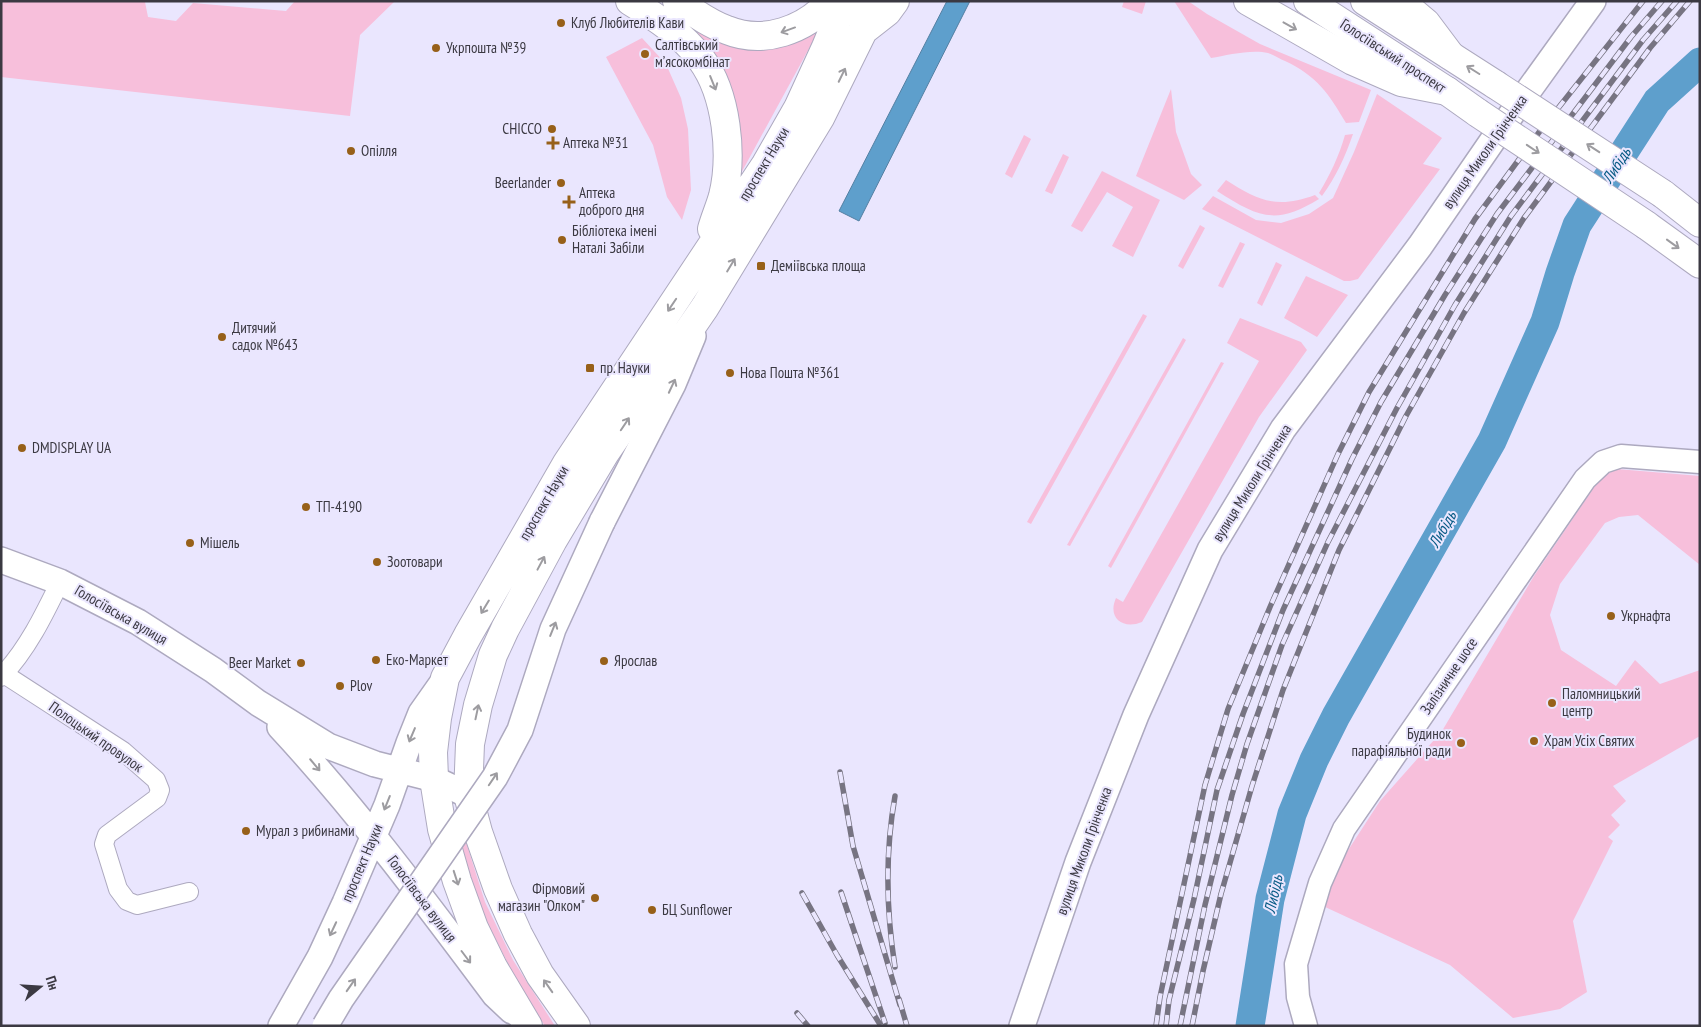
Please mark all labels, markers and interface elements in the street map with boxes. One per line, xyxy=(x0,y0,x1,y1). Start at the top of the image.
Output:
place label: Клуб Любителів Кави xyxy=(571,13,684,32)
street label: Голосіївський проспект xyxy=(1337,14,1450,97)
marker: Клуб Любителів Кави xyxy=(555,17,567,29)
one-way arrow xyxy=(1282,22,1297,31)
one-way arrow xyxy=(781,26,796,35)
place label: Салтівський мʼясокомбінат xyxy=(655,35,730,71)
place label: Укрпошта №39 xyxy=(446,38,526,57)
marker: Укрпошта №39 xyxy=(430,42,442,54)
marker: Салтівський мʼясокомбінат xyxy=(639,48,651,60)
one-way arrow xyxy=(1467,65,1481,75)
one-way arrow xyxy=(838,68,847,83)
one-way arrow xyxy=(709,75,719,90)
street label: вулиця Миколи Грінченка xyxy=(1438,91,1531,212)
place label: CHICCO xyxy=(502,119,542,138)
marker: CHICCO xyxy=(546,123,558,135)
street label: проспект Науки xyxy=(734,123,793,204)
place label: Аптека №31 xyxy=(563,133,628,152)
marker: Аптека №31 xyxy=(547,137,559,149)
place label: Опілля xyxy=(361,141,397,160)
one-way arrow xyxy=(1586,143,1600,153)
water label: Либідь xyxy=(1597,143,1635,187)
one-way arrow xyxy=(1526,144,1540,155)
marker: Опілля xyxy=(345,145,357,157)
place label: Beerlander xyxy=(495,173,552,192)
marker: Beerlander xyxy=(555,177,567,189)
place label: Аптека доброго дня xyxy=(579,183,645,219)
marker: Аптека доброго дня xyxy=(563,196,575,208)
place label: Бібліотека імені Наталі Забіли xyxy=(572,221,657,257)
marker: Бібліотека імені Наталі Забіли xyxy=(556,234,568,246)
one-way arrow xyxy=(1666,239,1680,249)
place label: Деміївська площа xyxy=(771,256,866,275)
one-way arrow xyxy=(726,259,736,273)
marker: Деміївська площа xyxy=(755,260,767,272)
one-way arrow xyxy=(667,298,677,312)
place label: Дитячий садок №643 xyxy=(232,318,298,354)
marker: Дитячий садок №643 xyxy=(216,331,228,343)
place label: пр. Науки xyxy=(600,358,650,377)
marker: пр. Науки xyxy=(584,362,596,374)
place label: Нова Пошта №361 xyxy=(740,363,840,382)
marker: Нова Пошта №361 xyxy=(724,367,736,379)
one-way arrow xyxy=(668,379,677,394)
one-way arrow xyxy=(620,417,630,431)
street label: вулиця Миколи Грінченка xyxy=(1208,421,1295,545)
place label: DMDISPLAY UA xyxy=(32,438,112,457)
marker: DMDISPLAY UA xyxy=(16,442,28,454)
street label: проспект Науки xyxy=(515,462,573,543)
place label: ТП-4190 xyxy=(316,497,362,516)
marker: ТП-4190 xyxy=(300,501,312,513)
water label: Либідь xyxy=(1423,506,1461,552)
place label: Мішель xyxy=(200,533,240,552)
marker: Мішель xyxy=(184,537,196,549)
place label: Зоотовари xyxy=(387,552,443,571)
marker: Зоотовари xyxy=(371,556,383,568)
one-way arrow xyxy=(537,556,546,571)
street label: Голосіївська вулиця xyxy=(72,580,171,649)
one-way arrow xyxy=(480,599,490,613)
place label: Укрнафта xyxy=(1621,606,1671,625)
marker: Укрнафта xyxy=(1605,610,1617,622)
one-way arrow xyxy=(549,621,558,637)
street label: Залізничне шосе xyxy=(1416,634,1481,718)
place label: Еко-Маркет xyxy=(386,650,448,669)
place label: Ярослав xyxy=(614,651,657,670)
place label: Beer Market xyxy=(229,653,291,672)
marker: Еко-Маркет xyxy=(370,654,382,666)
marker: Ярослав xyxy=(598,655,610,667)
marker: Beer Market xyxy=(295,657,307,669)
place label: Plov xyxy=(350,676,373,695)
marker: Plov xyxy=(334,680,346,692)
place label: Паломницький центр xyxy=(1562,684,1641,720)
street label: Полоцький провулок xyxy=(45,697,147,776)
marker: Паломницький центр xyxy=(1546,697,1558,709)
one-way arrow xyxy=(473,704,482,720)
place label: Будинок парафіяльної ради xyxy=(1352,724,1451,760)
one-way arrow xyxy=(406,727,416,742)
place label: Храм Усіх Святих xyxy=(1544,731,1635,750)
marker: Храм Усіх Святих xyxy=(1528,735,1540,747)
marker: Будинок парафіяльної ради xyxy=(1455,737,1467,749)
one-way arrow xyxy=(309,758,320,771)
one-way arrow xyxy=(488,772,498,786)
street label: вулиця Миколи Грінченка xyxy=(1052,784,1115,917)
one-way arrow xyxy=(382,795,391,811)
place label: Мурал з рибинами xyxy=(256,821,355,840)
street label: проспект Науки xyxy=(337,821,386,905)
marker: Мурал з рибинами xyxy=(240,825,252,837)
street label: Голосіївська вулиця xyxy=(384,852,461,946)
one-way arrow xyxy=(452,870,462,886)
water label: Либідь xyxy=(1259,872,1287,916)
place label: Фірмовий магазин "Олком" xyxy=(498,879,585,915)
marker: Фірмовий магазин "Олком" xyxy=(589,892,601,904)
place label: БЦ Sunflower xyxy=(662,900,733,919)
marker: БЦ Sunflower xyxy=(646,904,658,916)
one-way arrow xyxy=(328,921,338,936)
one-way arrow xyxy=(461,950,472,963)
north arrow xyxy=(15,962,65,1012)
text: Пн xyxy=(42,974,63,992)
one-way arrow xyxy=(346,978,356,992)
one-way arrow xyxy=(543,979,553,993)

